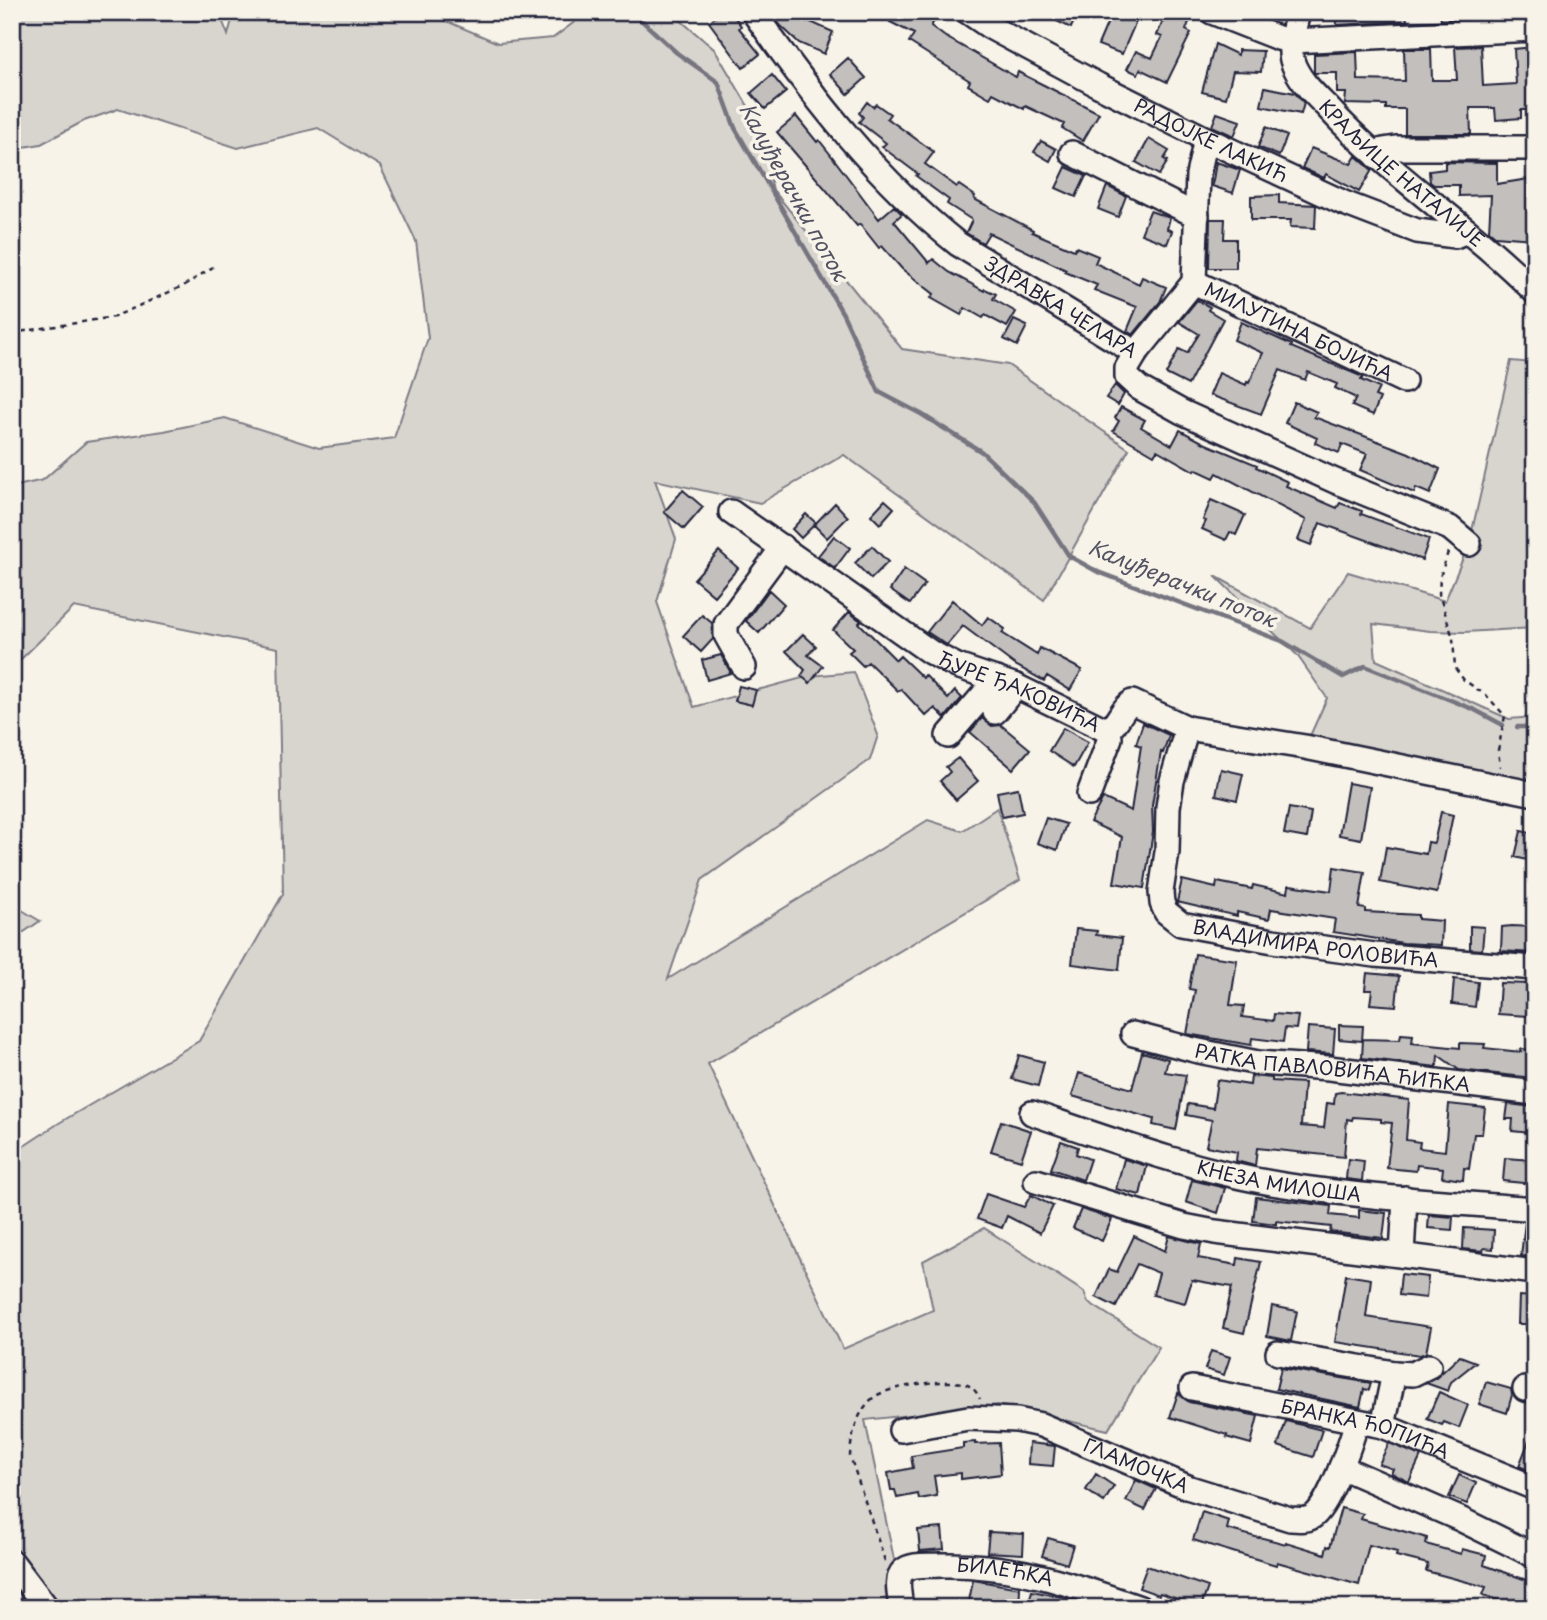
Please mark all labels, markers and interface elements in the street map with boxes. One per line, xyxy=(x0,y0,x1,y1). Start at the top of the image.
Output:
street label: РАДОЈКЕ ЛАКИЋ xyxy=(1130,90,1293,188)
street label: КРАЉИЦЕ НАТАЛИЈЕ xyxy=(1314,92,1491,253)
water label: Калуђерачки поток xyxy=(732,96,858,287)
street label: ЗДРАВКА ЧЕЛАРА xyxy=(980,249,1143,364)
street label: МИЛУТИНА БОЈИЋА xyxy=(1201,274,1398,387)
water label: Калуђерачки поток xyxy=(1084,530,1283,635)
street label: ЂУРЕ ЂАКОВИЋА xyxy=(933,644,1105,738)
street label: ВЛАДИМИРА РОЛОВИЋА xyxy=(1191,911,1439,973)
street label: РАТКА ПАВЛОВИЋА ЋИЋКА xyxy=(1193,1036,1472,1098)
street label: КНЕЗА МИЛОША xyxy=(1194,1152,1363,1208)
street label: БРАНКА ЋОПИЋА xyxy=(1278,1391,1454,1465)
street label: ГЛАМОЧКА xyxy=(1080,1430,1193,1499)
street label: БИЛЕЋКА xyxy=(957,1550,1057,1592)

